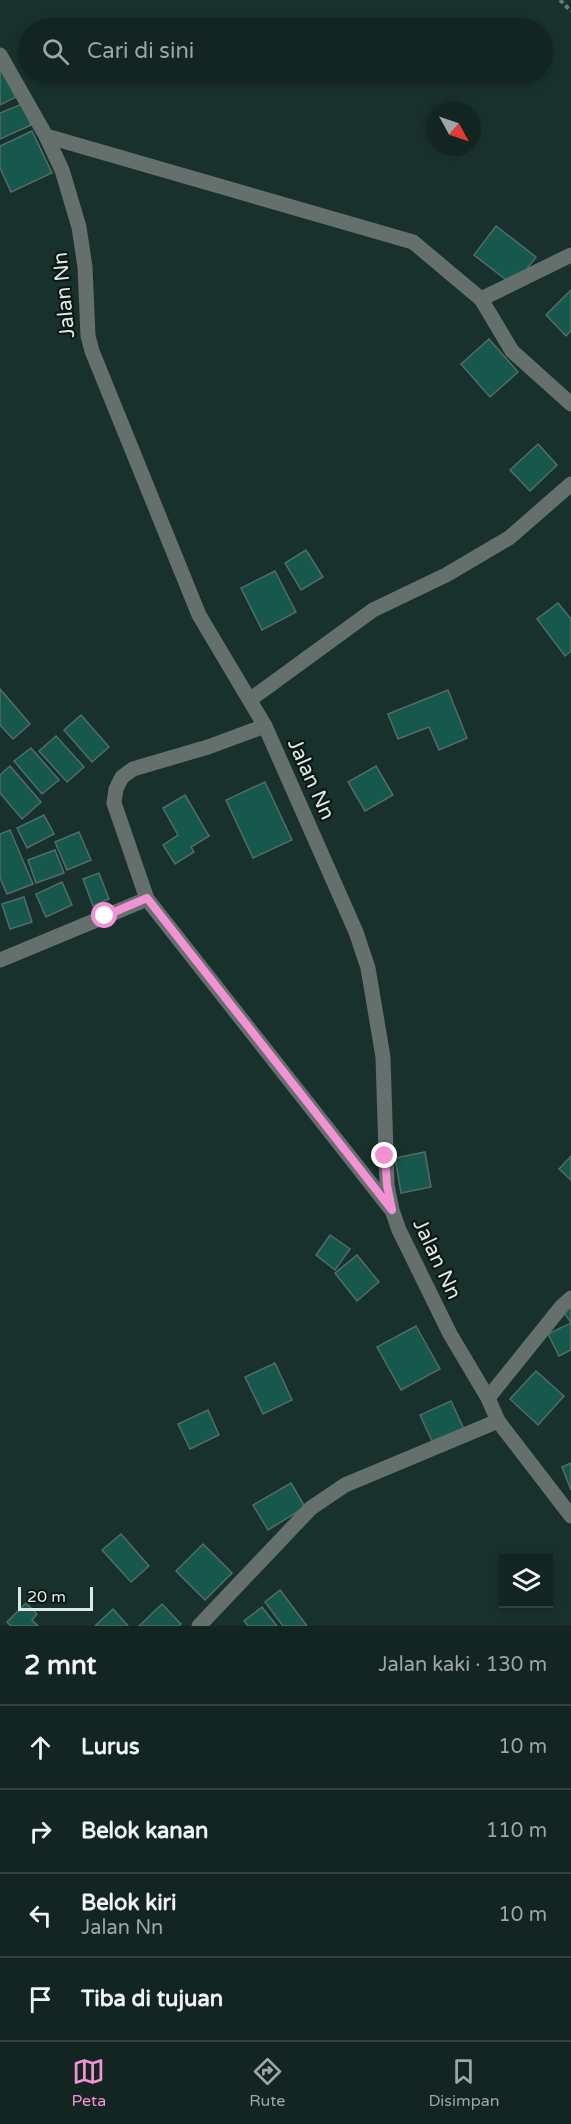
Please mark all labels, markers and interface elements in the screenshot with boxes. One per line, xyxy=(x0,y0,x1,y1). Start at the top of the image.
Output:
search box xyxy=(18,18,553,84)
icon: search xyxy=(39,35,72,68)
text: Cari di sini xyxy=(87,38,194,64)
north arrow xyxy=(427,102,481,156)
street label: Jalan Nn xyxy=(48,251,80,339)
street label: Jalan Nn xyxy=(282,734,340,824)
route start xyxy=(91,902,117,928)
route end xyxy=(371,1142,397,1168)
street label: Jalan Nn xyxy=(407,1215,467,1303)
map controls xyxy=(499,1554,553,1608)
button: layers xyxy=(499,1554,553,1608)
scale bar xyxy=(18,1584,93,1612)
text: 20 m xyxy=(27,1587,66,1607)
text: 2 mnt xyxy=(24,1650,96,1681)
text: Jalan kaki · 130 m xyxy=(378,1653,547,1677)
icon: ahead xyxy=(24,1731,57,1764)
text: Lurus xyxy=(81,1734,139,1760)
text: 10 m xyxy=(498,1735,547,1759)
icon: right xyxy=(24,1815,57,1848)
text: Belok kanan xyxy=(81,1818,208,1844)
text: 110 m xyxy=(486,1819,547,1843)
text: Belok kiri xyxy=(81,1890,177,1916)
icon: left xyxy=(24,1899,57,1932)
text: 10 m xyxy=(498,1903,547,1927)
text: Jalan Nn xyxy=(81,1916,163,1940)
icon: arrive xyxy=(24,1983,57,2016)
text: Tiba di tujuan xyxy=(81,1986,223,2012)
tab: Peta xyxy=(72,2055,106,2111)
tab: Rute xyxy=(249,2055,285,2111)
tab: Disimpan xyxy=(428,2055,499,2111)

